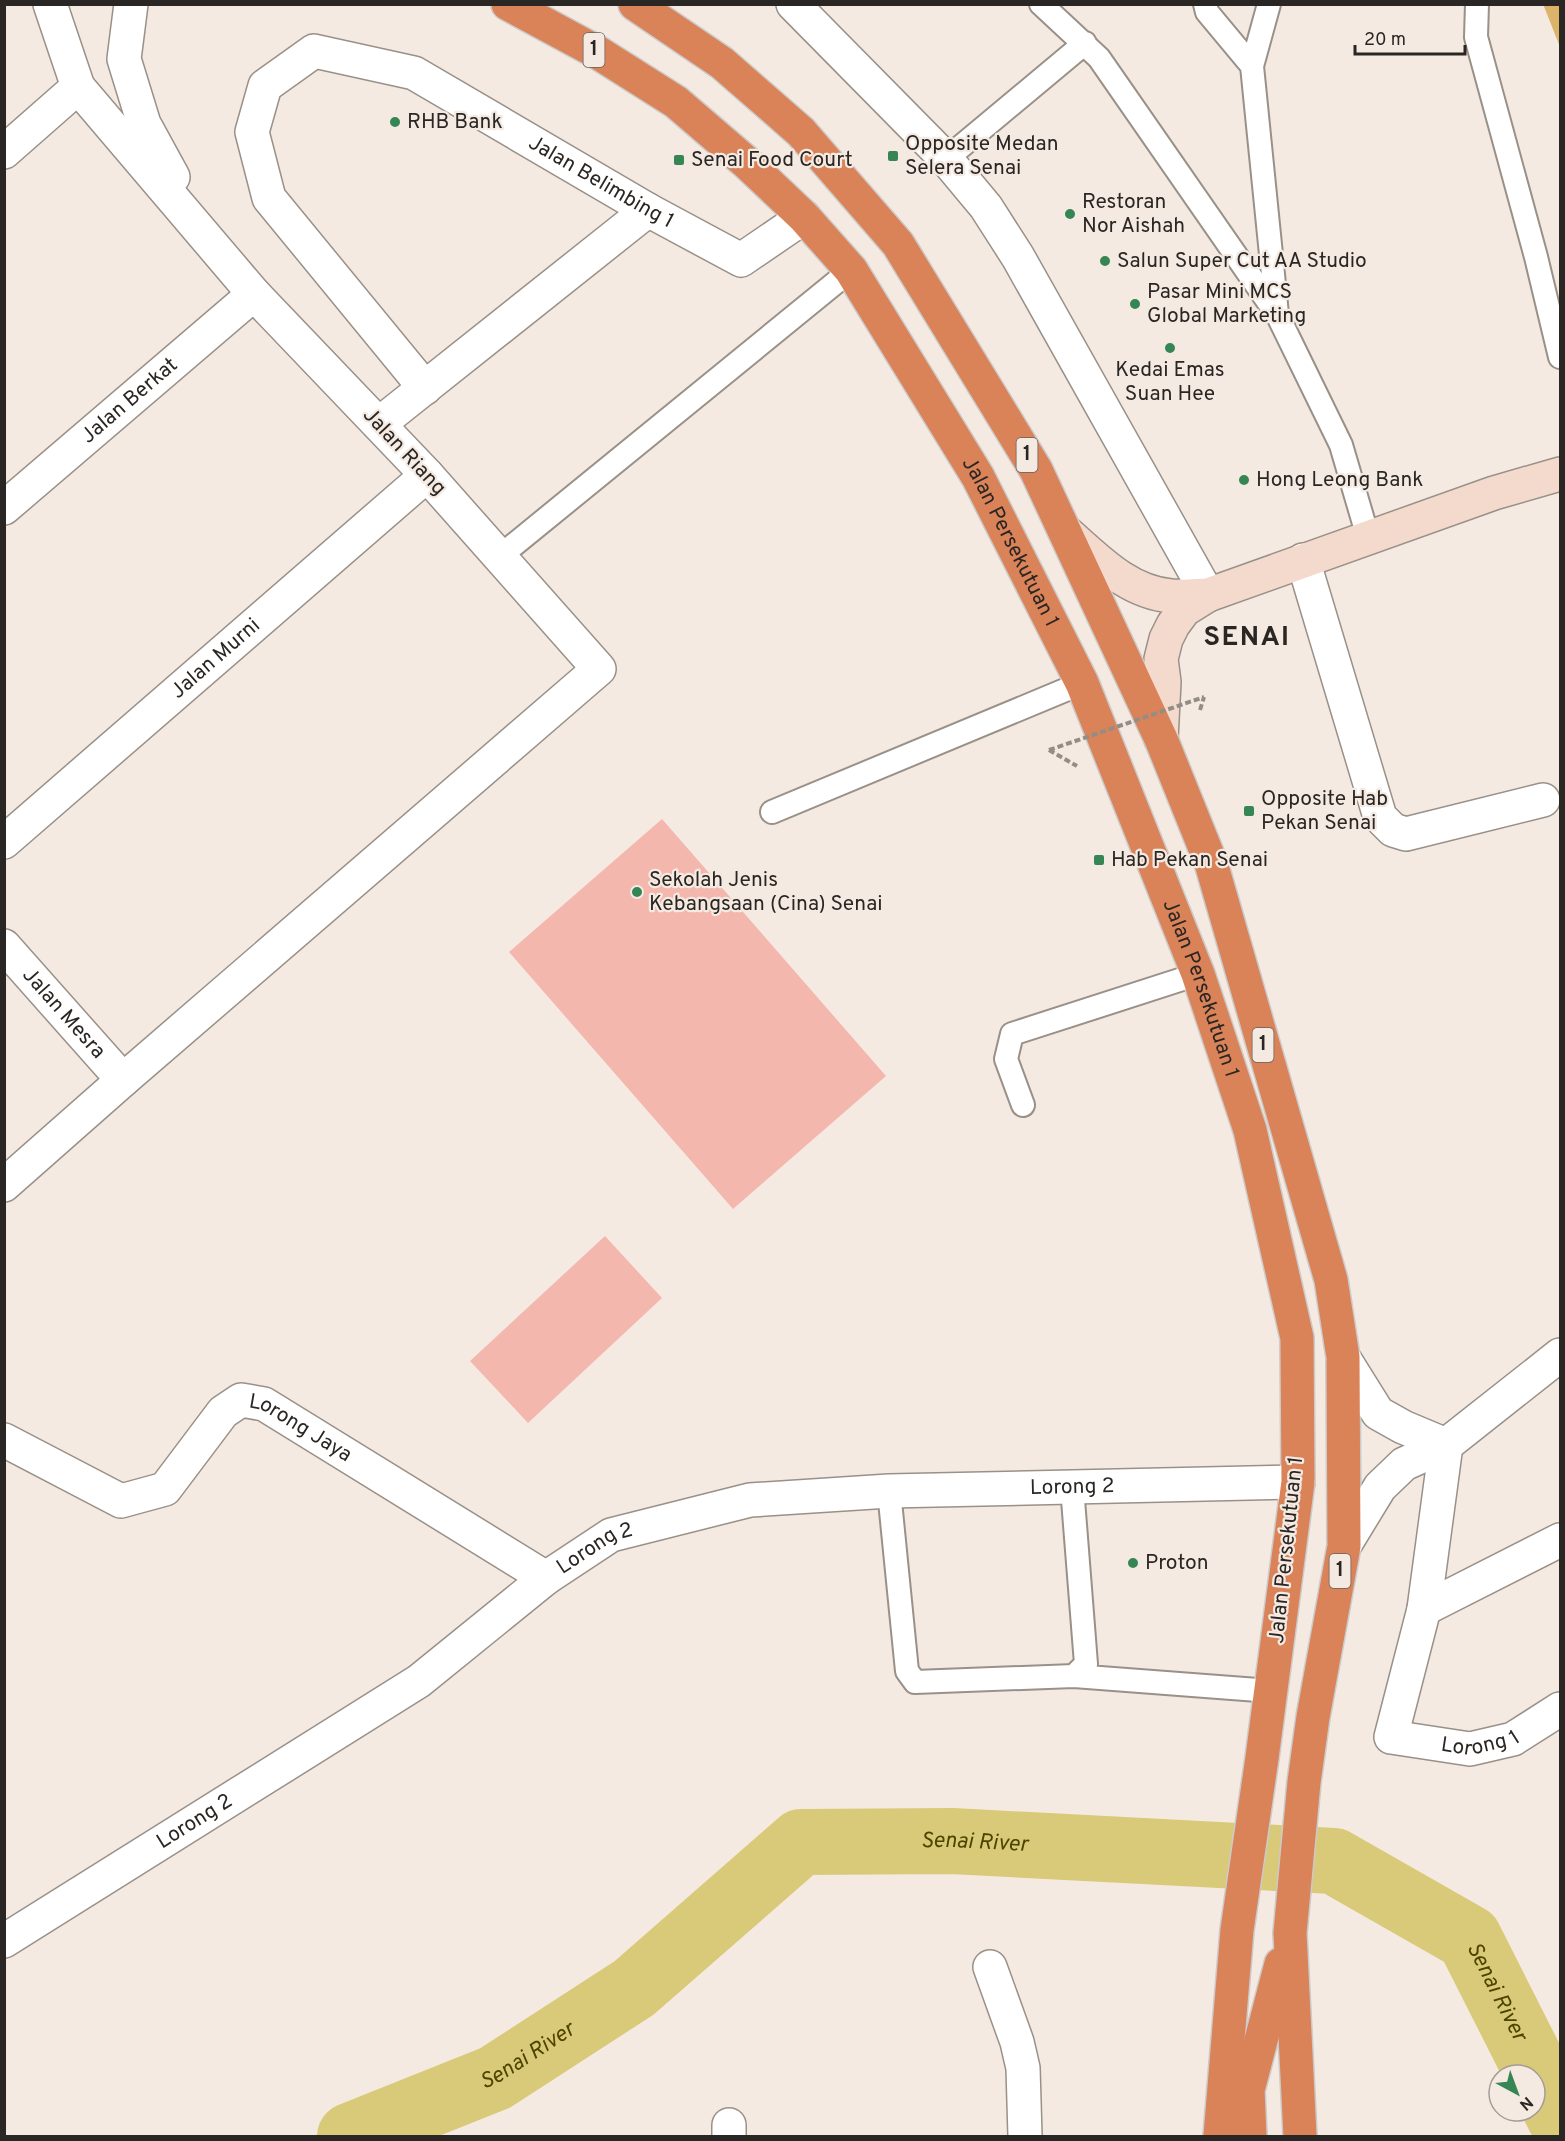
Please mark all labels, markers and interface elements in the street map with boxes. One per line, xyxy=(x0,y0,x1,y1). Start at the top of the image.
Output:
scale bar xyxy=(1355,18,1464,56)
text: 20 m xyxy=(1364,29,1406,52)
road number: 1 xyxy=(584,33,604,67)
place label: RHB Bank xyxy=(407,109,503,136)
marker: RHB Bank xyxy=(388,115,402,129)
street label: Jalan Belimbing 1 xyxy=(523,129,679,235)
place label: Opposite Medan Selera Senai xyxy=(905,131,1059,182)
place label: Senai Food Court xyxy=(691,147,853,174)
marker: Opposite Medan Selera Senai xyxy=(886,149,900,163)
marker: Senai Food Court xyxy=(672,153,686,167)
place label: Restoran Nor Aishah xyxy=(1082,189,1185,240)
marker: Restoran Nor Aishah xyxy=(1063,207,1077,221)
place label: Salun Super Cut AA Studio xyxy=(1117,248,1367,275)
marker: Salun Super Cut AA Studio xyxy=(1098,254,1112,268)
place label: Pasar Mini MCS Global Marketing xyxy=(1147,279,1306,330)
marker: Pasar Mini MCS Global Marketing xyxy=(1128,297,1142,311)
marker: Kedai Emas Suan Hee xyxy=(1163,341,1177,355)
street label: Jalan Berkat xyxy=(75,352,183,450)
place label: Kedai Emas Suan Hee xyxy=(1115,357,1225,408)
street label: Jalan Riang xyxy=(356,402,452,502)
road number: 1 xyxy=(1016,438,1038,472)
street label: Jalan Persekutuan 1 xyxy=(955,452,1065,632)
place label: Hong Leong Bank xyxy=(1256,467,1423,494)
marker: Hong Leong Bank xyxy=(1237,473,1251,487)
street label: Jalan Murni xyxy=(165,612,266,705)
district label: SENAI xyxy=(1203,621,1291,655)
place label: Opposite Hab Pekan Senai xyxy=(1261,786,1388,837)
marker: Opposite Hab Pekan Senai xyxy=(1242,804,1256,818)
place label: Hab Pekan Senai xyxy=(1111,847,1268,874)
marker: Hab Pekan Senai xyxy=(1092,853,1106,867)
place label: Sekolah Jenis Kebangsaan (Cina) Senai xyxy=(649,867,883,918)
marker: Sekolah Jenis Kebangsaan (Cina) Senai xyxy=(630,885,644,899)
street label: Jalan Persekutuan 1 xyxy=(1156,895,1245,1081)
street label: Jalan Mesra xyxy=(16,962,111,1064)
road number: 1 xyxy=(1252,1028,1274,1062)
street label: Lorong Jaya xyxy=(247,1388,357,1469)
street label: Jalan Persekutuan 1 xyxy=(1264,1455,1310,1645)
street label: Lorong 2 xyxy=(1030,1473,1115,1501)
street label: Lorong 2 xyxy=(552,1517,636,1581)
place label: Proton xyxy=(1145,1550,1209,1577)
road number: 1 xyxy=(1330,1554,1350,1588)
marker: Proton xyxy=(1126,1556,1140,1570)
street label: Lorong 1 xyxy=(1439,1724,1525,1763)
street label: Lorong 2 xyxy=(152,1788,238,1855)
water label: Senai River xyxy=(921,1827,1030,1859)
water label: Senai River xyxy=(1460,1938,1533,2047)
water label: Senai River xyxy=(476,2015,581,2096)
north arrow xyxy=(1487,2063,1547,2123)
text: N xyxy=(1515,2091,1536,2114)

